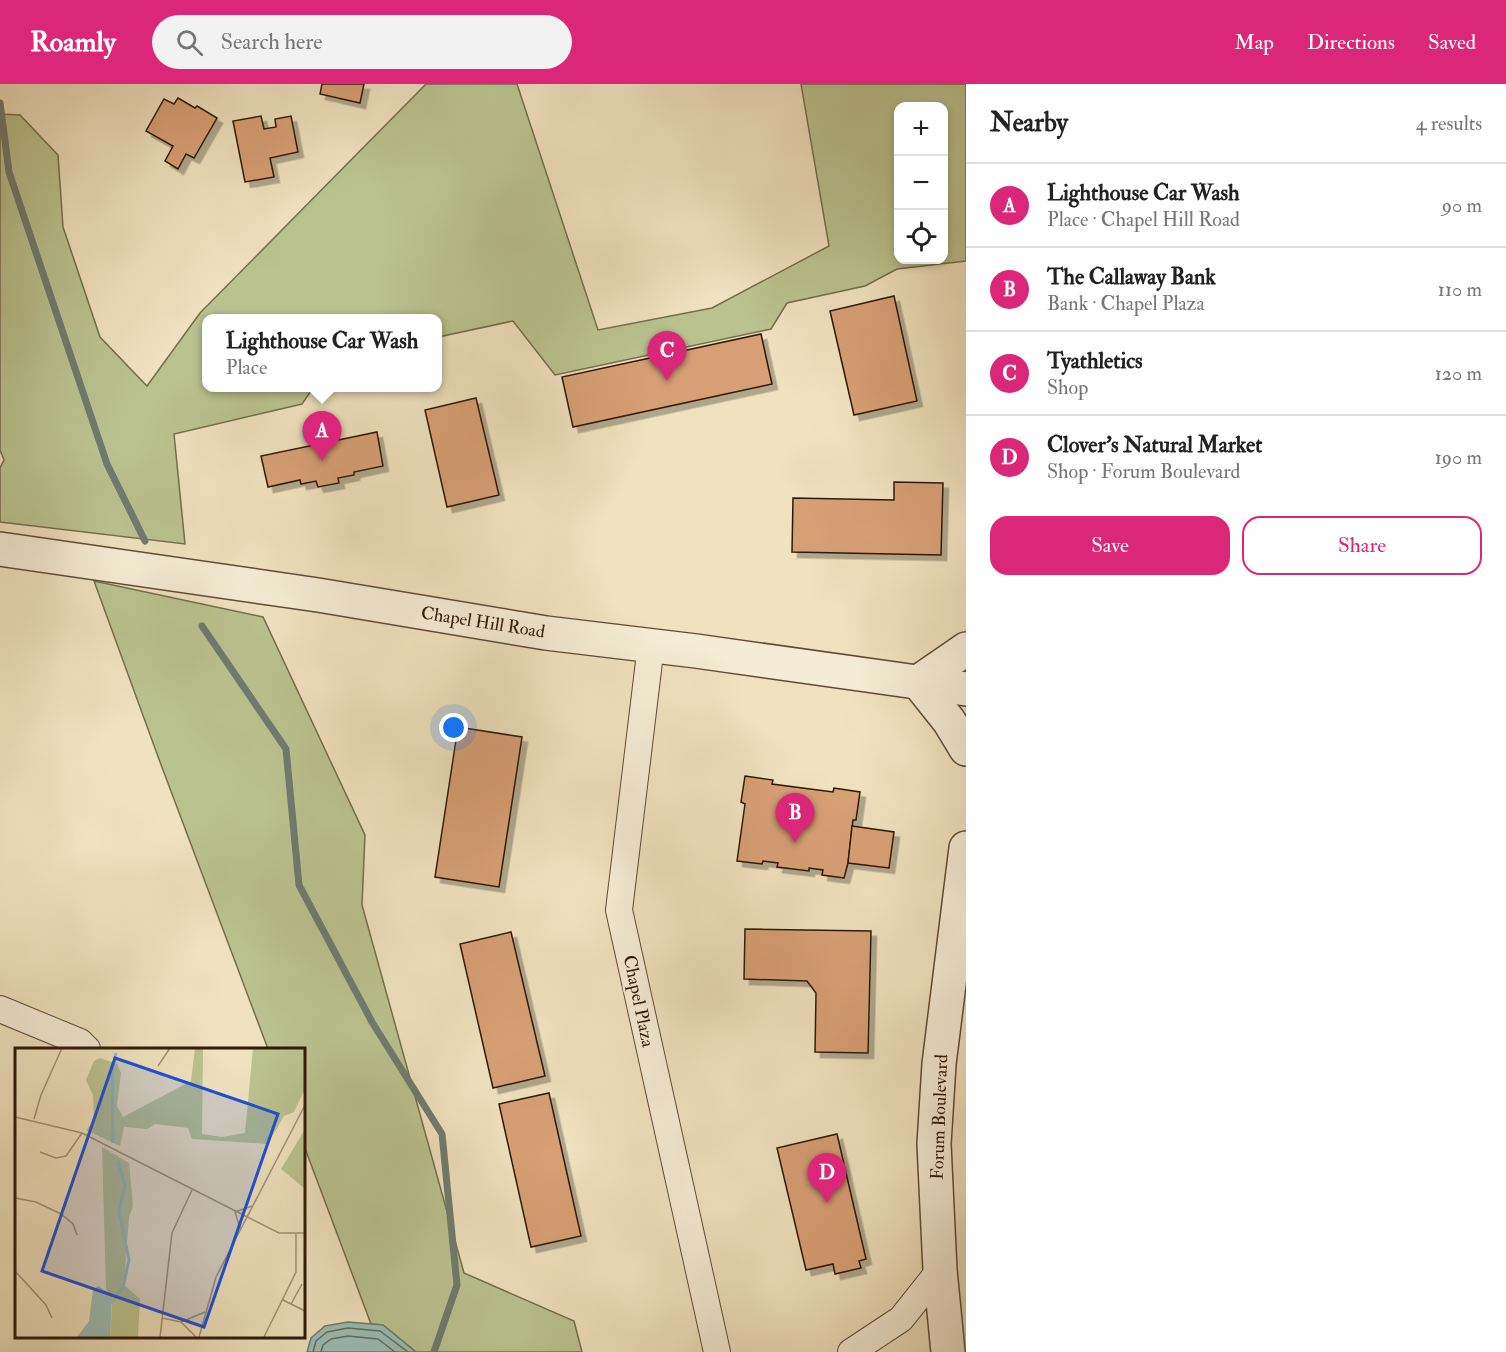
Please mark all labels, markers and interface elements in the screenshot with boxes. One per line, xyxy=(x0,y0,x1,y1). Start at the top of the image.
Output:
search box xyxy=(152,15,572,69)
text: Roamly xyxy=(30,25,116,60)
icon: search xyxy=(173,26,206,59)
text: Search here xyxy=(221,28,323,56)
text: Map xyxy=(1234,29,1274,56)
text: Directions xyxy=(1307,29,1395,56)
text: Saved xyxy=(1428,29,1476,56)
map controls xyxy=(894,102,948,264)
button: + xyxy=(894,102,948,156)
text: Nearby xyxy=(990,107,1068,139)
text: 4 results xyxy=(1416,111,1482,136)
button: − xyxy=(894,156,948,210)
text: Lighthouse Car Wash xyxy=(1047,179,1239,207)
text: A xyxy=(1003,193,1016,218)
text: 90 m xyxy=(1442,193,1482,218)
text: Place · Chapel Hill Road xyxy=(1047,207,1240,232)
button: locate xyxy=(894,210,948,264)
text: The Callaway Bank xyxy=(1047,263,1216,291)
text: B xyxy=(1003,277,1016,302)
text: 110 m xyxy=(1438,277,1482,302)
text: Bank · Chapel Plaza xyxy=(1047,291,1205,316)
popup xyxy=(202,314,442,392)
text: Lighthouse Car Wash xyxy=(226,327,418,355)
pin: C xyxy=(648,332,686,381)
text: Tyathletics xyxy=(1047,347,1143,375)
text: Place xyxy=(226,355,267,380)
text: C xyxy=(1002,361,1017,386)
text: 120 m xyxy=(1435,361,1482,386)
text: Shop xyxy=(1047,375,1088,400)
pin: A xyxy=(302,412,342,461)
text: Clover's Natural Market xyxy=(1047,431,1262,459)
text: D xyxy=(1001,445,1018,470)
text: 190 m xyxy=(1435,445,1482,470)
text: Shop · Forum Boulevard xyxy=(1047,459,1240,484)
button: Save xyxy=(990,516,1230,575)
button: Share xyxy=(1242,516,1482,575)
street label: Chapel Hill Road xyxy=(419,601,547,644)
your location xyxy=(439,713,468,742)
pin: B xyxy=(776,794,814,843)
street label: Chapel Plaza xyxy=(618,953,660,1050)
inset map xyxy=(15,1048,304,1337)
street label: Forum Boulevard xyxy=(926,1054,953,1180)
pin: D xyxy=(808,1154,846,1203)

